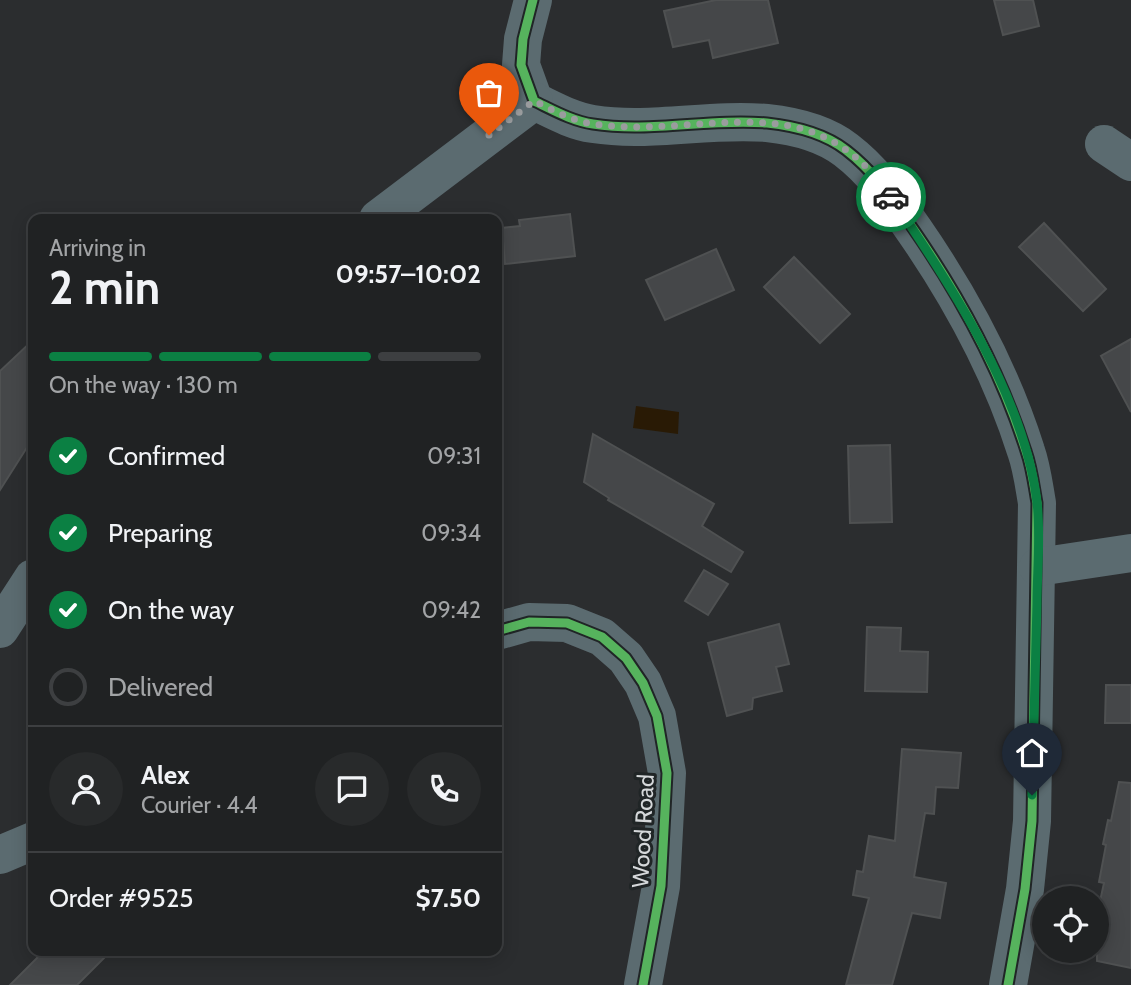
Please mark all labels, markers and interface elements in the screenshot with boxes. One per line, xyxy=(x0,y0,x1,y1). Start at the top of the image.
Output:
pin xyxy=(459,63,519,135)
icon: bag xyxy=(470,74,508,112)
courier xyxy=(856,162,926,232)
icon: car xyxy=(872,178,910,216)
text: Arriving in xyxy=(49,234,146,262)
text: 09:57–10:02 xyxy=(336,258,481,290)
text: 2 min xyxy=(49,260,160,316)
text: On the way · 130 m xyxy=(49,371,238,399)
icon: check xyxy=(49,437,87,475)
text: Confirmed xyxy=(108,440,225,472)
text: 09:31 xyxy=(427,442,481,470)
icon: check xyxy=(49,514,87,552)
text: Preparing xyxy=(108,517,212,549)
text: 09:34 xyxy=(421,519,481,547)
icon: check xyxy=(49,591,87,629)
text: On the way xyxy=(108,594,234,626)
text: 09:42 xyxy=(422,596,481,624)
text: Delivered xyxy=(108,671,213,703)
pin xyxy=(1002,723,1062,795)
icon: home xyxy=(1013,734,1051,772)
button: person xyxy=(49,752,123,826)
button: chat xyxy=(315,752,389,826)
button: phone xyxy=(407,752,481,826)
text: Alex xyxy=(141,759,190,791)
street label: Wood Road xyxy=(626,773,660,889)
text: Courier · 4.4 xyxy=(141,791,258,819)
text: Order #9525 xyxy=(49,882,193,914)
text: $7.50 xyxy=(415,882,481,914)
map controls xyxy=(1032,886,1109,963)
button: locate xyxy=(1032,886,1109,963)

